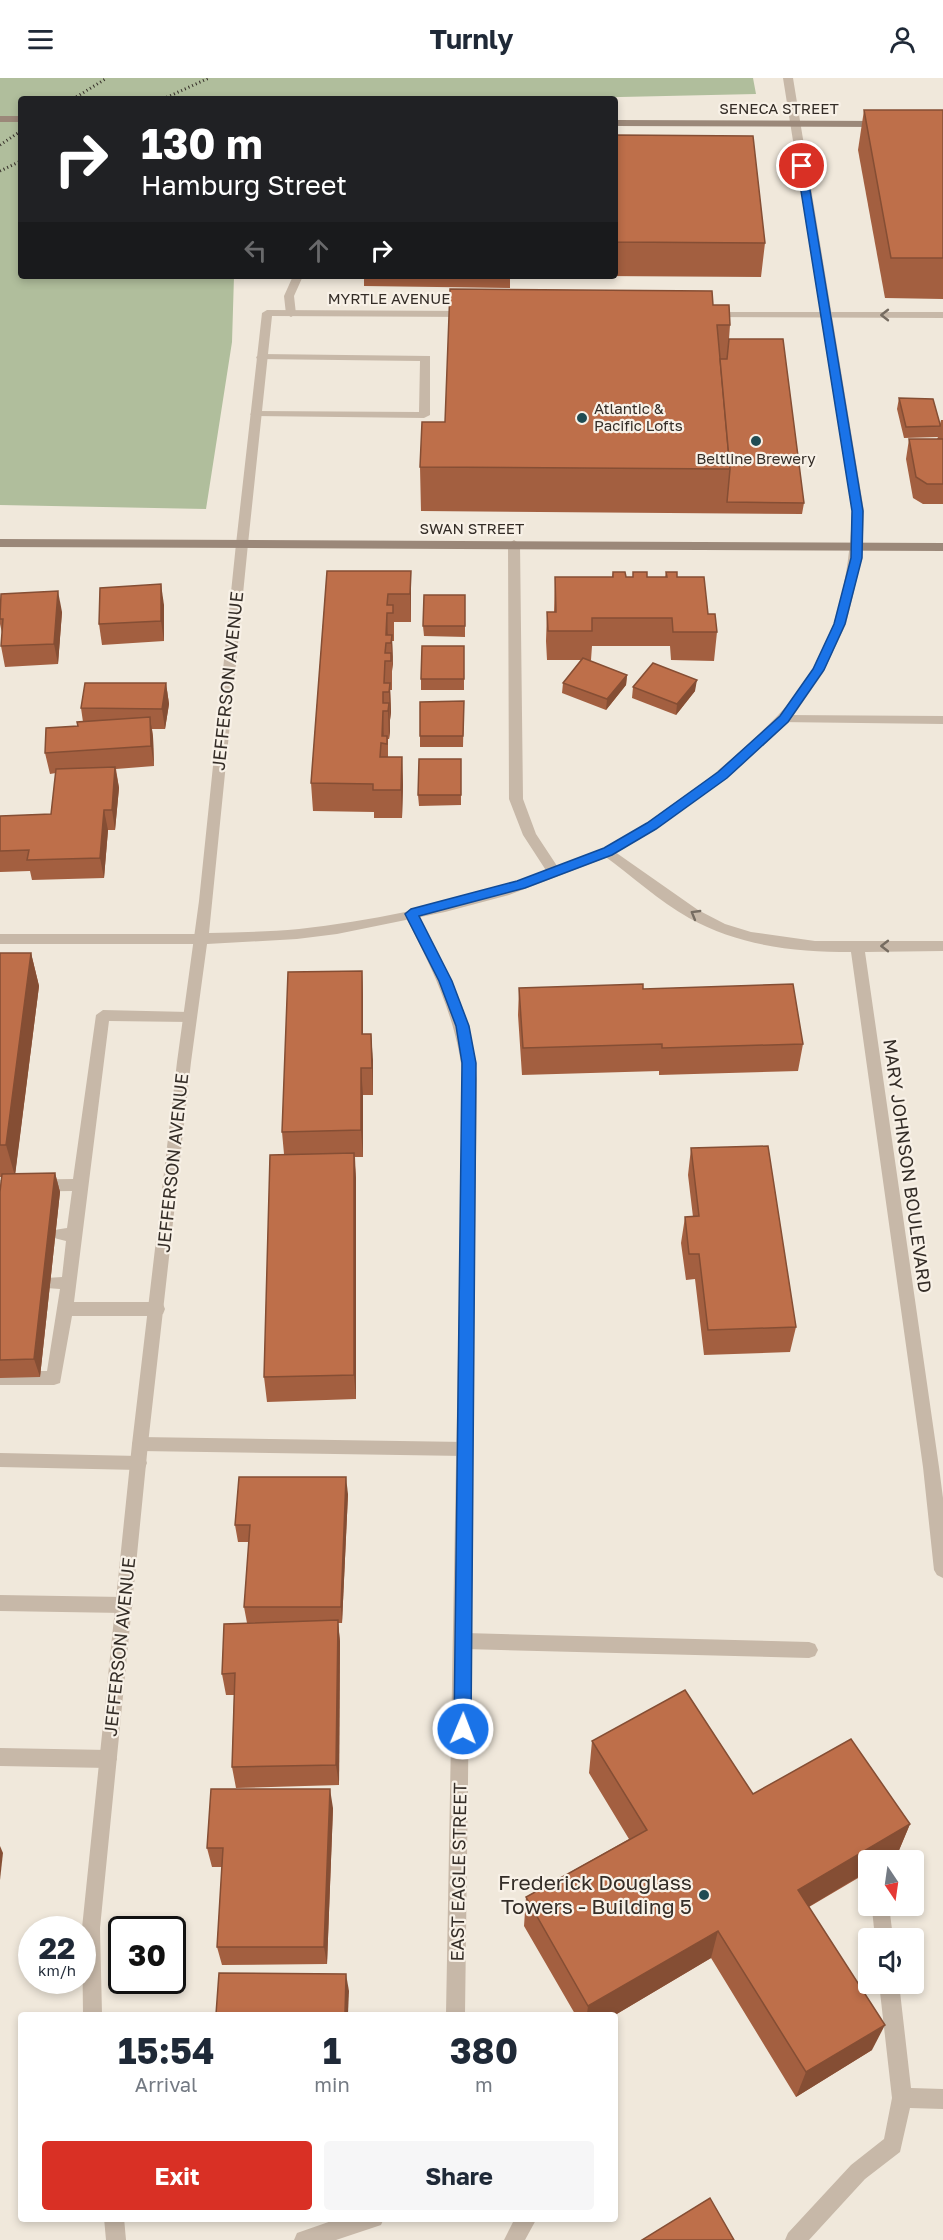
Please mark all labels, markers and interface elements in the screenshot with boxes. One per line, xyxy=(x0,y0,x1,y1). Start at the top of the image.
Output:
icon: menu xyxy=(24,23,57,56)
text: Turnly xyxy=(429,23,514,55)
icon: person xyxy=(886,23,919,56)
street label: SENECA STREET xyxy=(719,99,839,117)
text: 130 m xyxy=(141,118,263,168)
icon: right xyxy=(42,120,120,198)
pin xyxy=(776,140,827,191)
icon: arrive xyxy=(785,149,818,182)
text: Hamburg Street xyxy=(141,169,347,201)
icon: left xyxy=(239,234,272,267)
icon: ahead xyxy=(302,234,335,267)
icon: right xyxy=(365,234,398,267)
street label: MYRTLE AVENUE xyxy=(328,289,450,307)
one-way arrow xyxy=(880,309,889,321)
place label: Atlantic & Pacific Lofts xyxy=(594,399,683,434)
marker: Atlantic & Pacific Lofts xyxy=(575,411,589,425)
marker: Beltline Brewery xyxy=(749,434,763,448)
place label: Beltline Brewery xyxy=(696,449,816,467)
street label: SWAN STREET xyxy=(420,519,524,537)
street label: JEFFERSON AVENUE xyxy=(207,590,247,772)
one-way arrow xyxy=(691,910,701,921)
one-way arrow xyxy=(880,940,889,952)
street label: MARY JOHNSON BOULEVARD xyxy=(879,1038,937,1294)
street label: JEFFERSON AVENUE xyxy=(152,1072,192,1254)
street label: JEFFERSON AVENUE xyxy=(99,1556,139,1738)
position arrow xyxy=(431,1697,495,1761)
street label: EAST EAGLE STREET xyxy=(445,1782,471,1962)
north arrow xyxy=(858,1850,924,1916)
map controls xyxy=(858,1850,924,1994)
place label: Frederick Douglass Towers - Building 5 xyxy=(498,1869,692,1919)
marker: Frederick Douglass Towers - Building 5 xyxy=(697,1888,711,1902)
speed limit sign: 30 xyxy=(108,1916,186,1994)
button: sound xyxy=(858,1928,924,1994)
text: 22 xyxy=(39,1930,75,1966)
text: km/h xyxy=(38,1961,76,1979)
text: 15:54 xyxy=(118,2029,214,2072)
text: 1 xyxy=(323,2029,341,2072)
text: 380 xyxy=(450,2029,518,2072)
text: Arrival xyxy=(135,2072,198,2096)
text: min xyxy=(314,2072,350,2096)
text: m xyxy=(475,2072,493,2096)
button: Exit xyxy=(42,2141,312,2210)
button: Share xyxy=(324,2141,594,2210)

